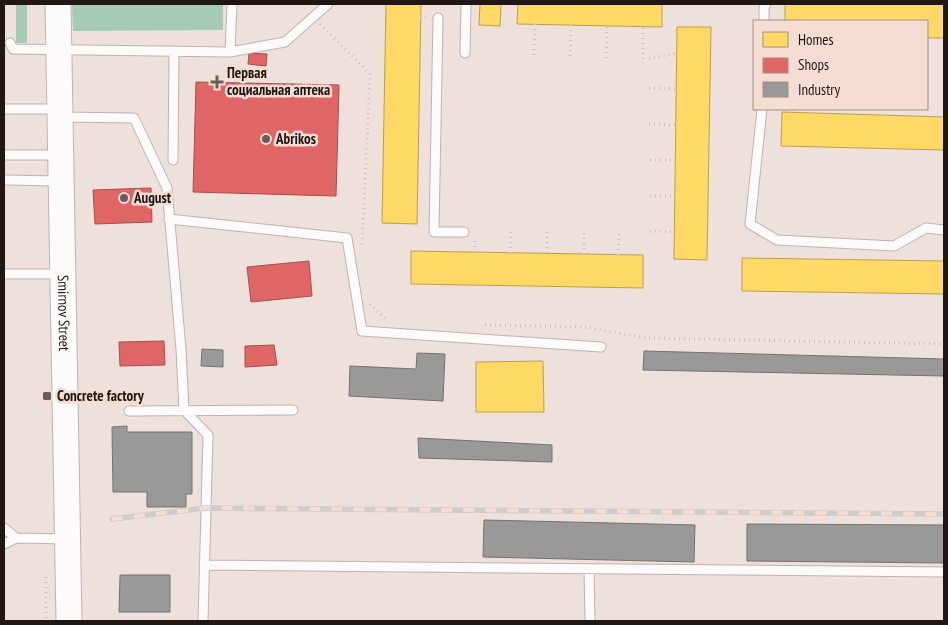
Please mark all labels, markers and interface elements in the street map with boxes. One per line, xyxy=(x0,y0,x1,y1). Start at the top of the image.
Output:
legend xyxy=(753,20,928,110)
text: Homes xyxy=(798,30,834,49)
text: Shops xyxy=(798,55,829,74)
place label: Первая социальная аптека xyxy=(227,63,330,99)
marker: Первая социальная аптека xyxy=(211,76,223,88)
text: Industry xyxy=(798,80,840,99)
place label: Abrikos xyxy=(275,129,316,148)
marker: Abrikos xyxy=(260,133,272,145)
place label: August xyxy=(133,188,172,207)
marker: August xyxy=(118,192,130,204)
street label: Smirnov Street xyxy=(54,275,74,351)
place label: Concrete factory xyxy=(57,386,145,405)
marker: Concrete factory xyxy=(41,390,53,402)

